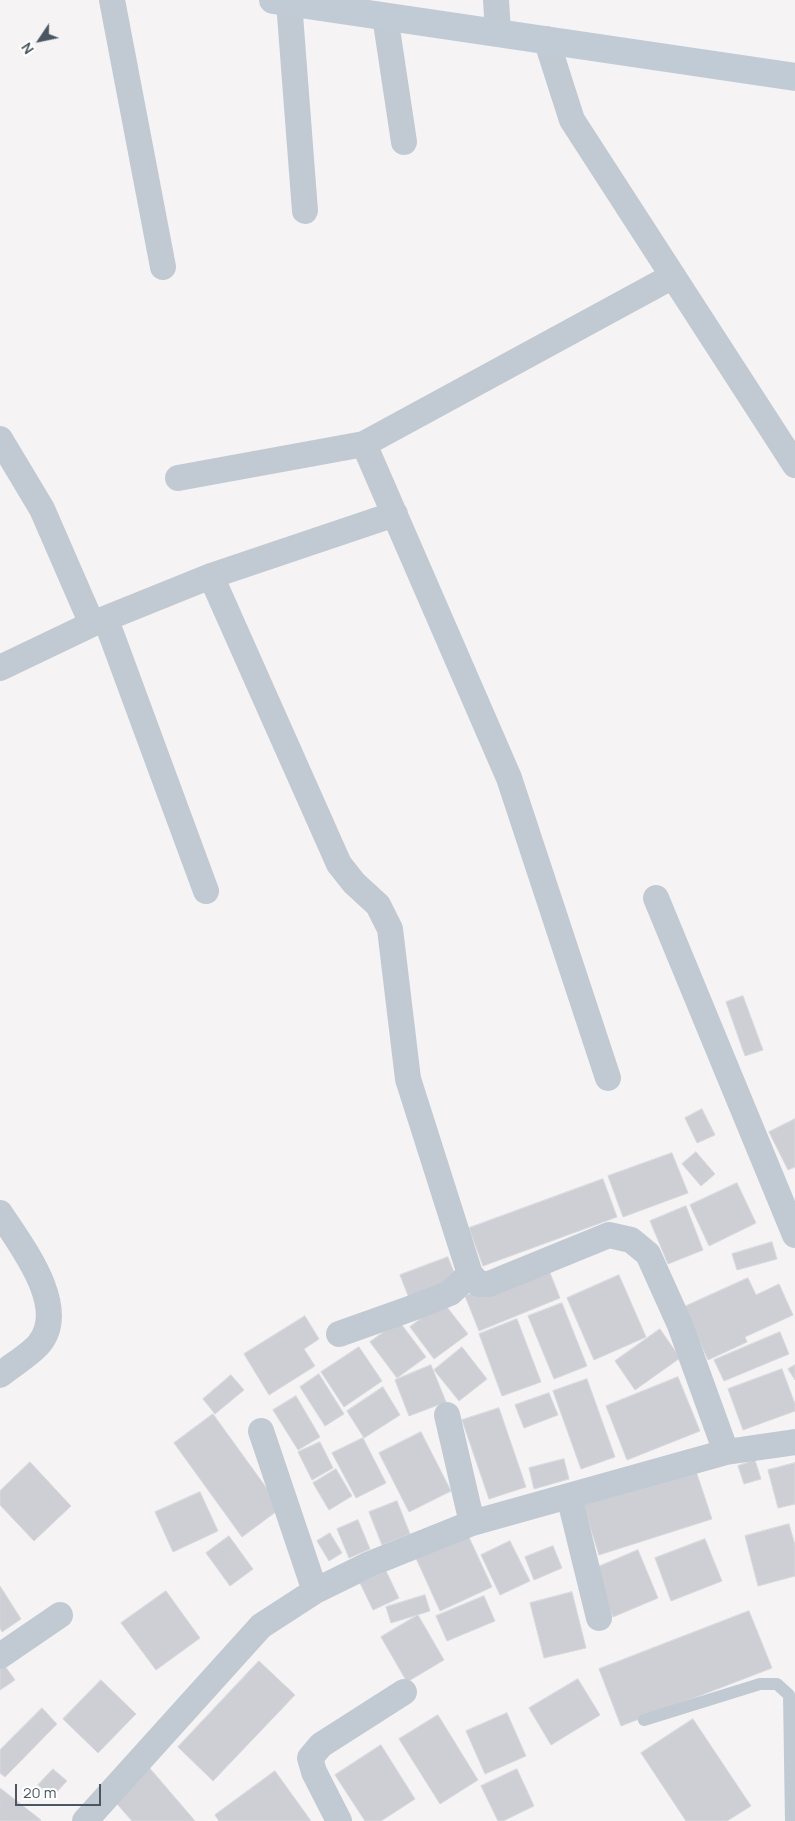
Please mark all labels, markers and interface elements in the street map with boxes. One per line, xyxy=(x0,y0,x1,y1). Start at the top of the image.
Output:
north arrow xyxy=(15,15,65,65)
text: N xyxy=(16,39,38,58)
scale bar xyxy=(18,1774,104,1806)
text: 20 m xyxy=(23,1782,56,1803)

